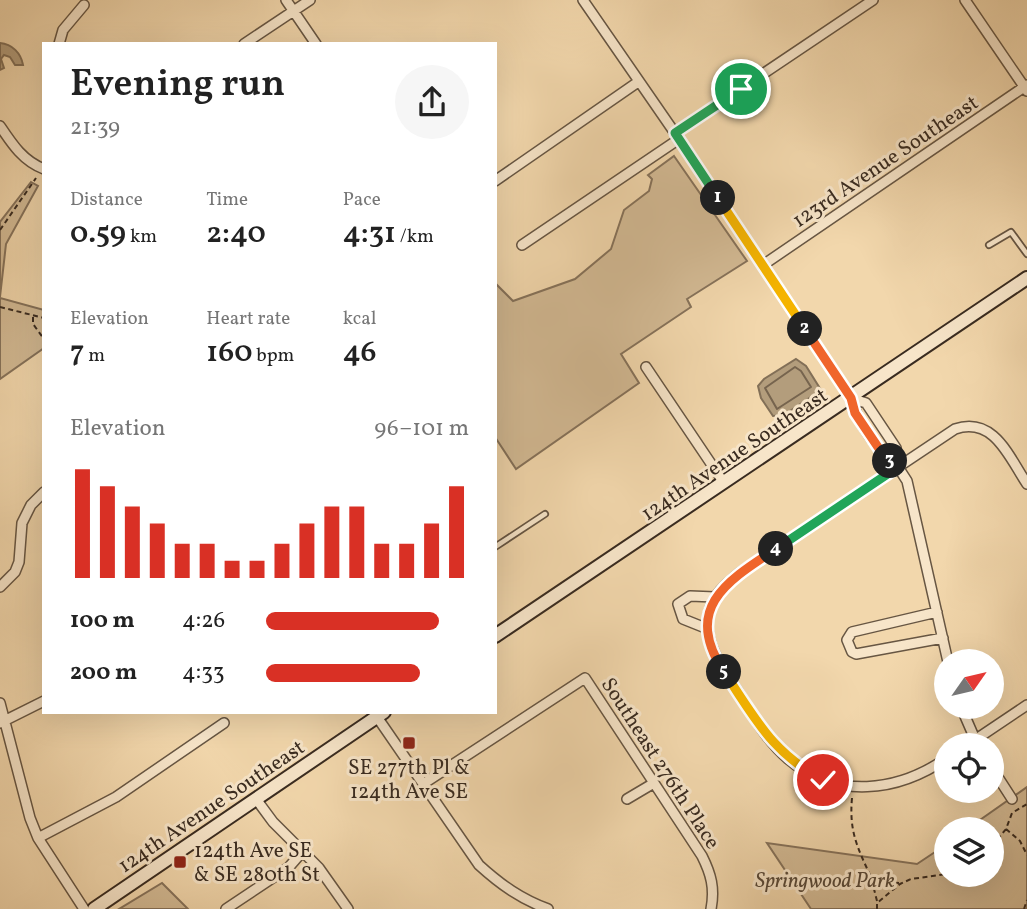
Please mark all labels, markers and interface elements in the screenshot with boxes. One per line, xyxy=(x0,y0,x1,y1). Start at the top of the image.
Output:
text: Evening run xyxy=(70,59,285,112)
pin xyxy=(711,59,771,119)
button: share xyxy=(395,65,469,139)
icon: arrive xyxy=(722,70,760,108)
street label: 123rd Avenue Southeast xyxy=(787,89,985,235)
text: 21:39 xyxy=(70,112,120,144)
pin: 1 xyxy=(700,180,736,216)
text: 1 xyxy=(714,184,721,210)
text: Distance xyxy=(70,187,143,213)
text: Time xyxy=(206,187,248,213)
text: Pace xyxy=(343,187,381,213)
text: 0.59 xyxy=(70,213,126,255)
text: 2:40 xyxy=(206,213,266,255)
text: 4:31 xyxy=(343,213,396,255)
text: km xyxy=(126,224,157,250)
text: /km xyxy=(396,224,434,250)
text: Elevation xyxy=(70,306,149,332)
text: Heart rate xyxy=(206,306,290,332)
text: kcal xyxy=(343,306,376,332)
pin: 2 xyxy=(788,312,822,346)
text: 2 xyxy=(800,315,809,341)
text: 7 xyxy=(70,332,84,374)
text: 160 xyxy=(206,332,252,374)
text: 46 xyxy=(343,332,377,374)
text: m xyxy=(84,343,105,369)
text: bpm xyxy=(252,343,294,369)
street label: 124th Avenue Southeast xyxy=(636,382,834,529)
text: Elevation xyxy=(70,413,166,445)
text: 96–101 m xyxy=(374,413,469,445)
pin: 3 xyxy=(872,444,908,478)
text: 3 xyxy=(885,447,894,473)
pin: 4 xyxy=(758,532,794,566)
text: 4 xyxy=(770,535,781,561)
text: 100 m xyxy=(70,605,135,637)
text: 4:26 xyxy=(182,605,225,637)
north arrow xyxy=(934,649,1004,719)
map controls xyxy=(934,649,1004,887)
pin: 5 xyxy=(706,654,742,690)
text: 200 m xyxy=(70,657,137,689)
text: 4:33 xyxy=(182,657,225,689)
text: 5 xyxy=(719,658,728,684)
street label: Southeast 276th Place xyxy=(593,672,726,855)
button: locate xyxy=(934,733,1004,803)
street label: 124th Avenue Southeast xyxy=(113,734,311,881)
marker: SE 277th Pl & 124th Ave SE xyxy=(401,735,417,751)
pin xyxy=(793,750,853,810)
place label: SE 277th Pl & 124th Ave SE xyxy=(348,754,470,807)
icon: check xyxy=(804,761,842,799)
button: layers xyxy=(934,817,1004,887)
place label: 124th Ave SE & SE 280th St xyxy=(194,837,320,890)
marker: 124th Ave SE & SE 280th St xyxy=(172,854,188,870)
park label: Springwood Park xyxy=(755,867,895,896)

